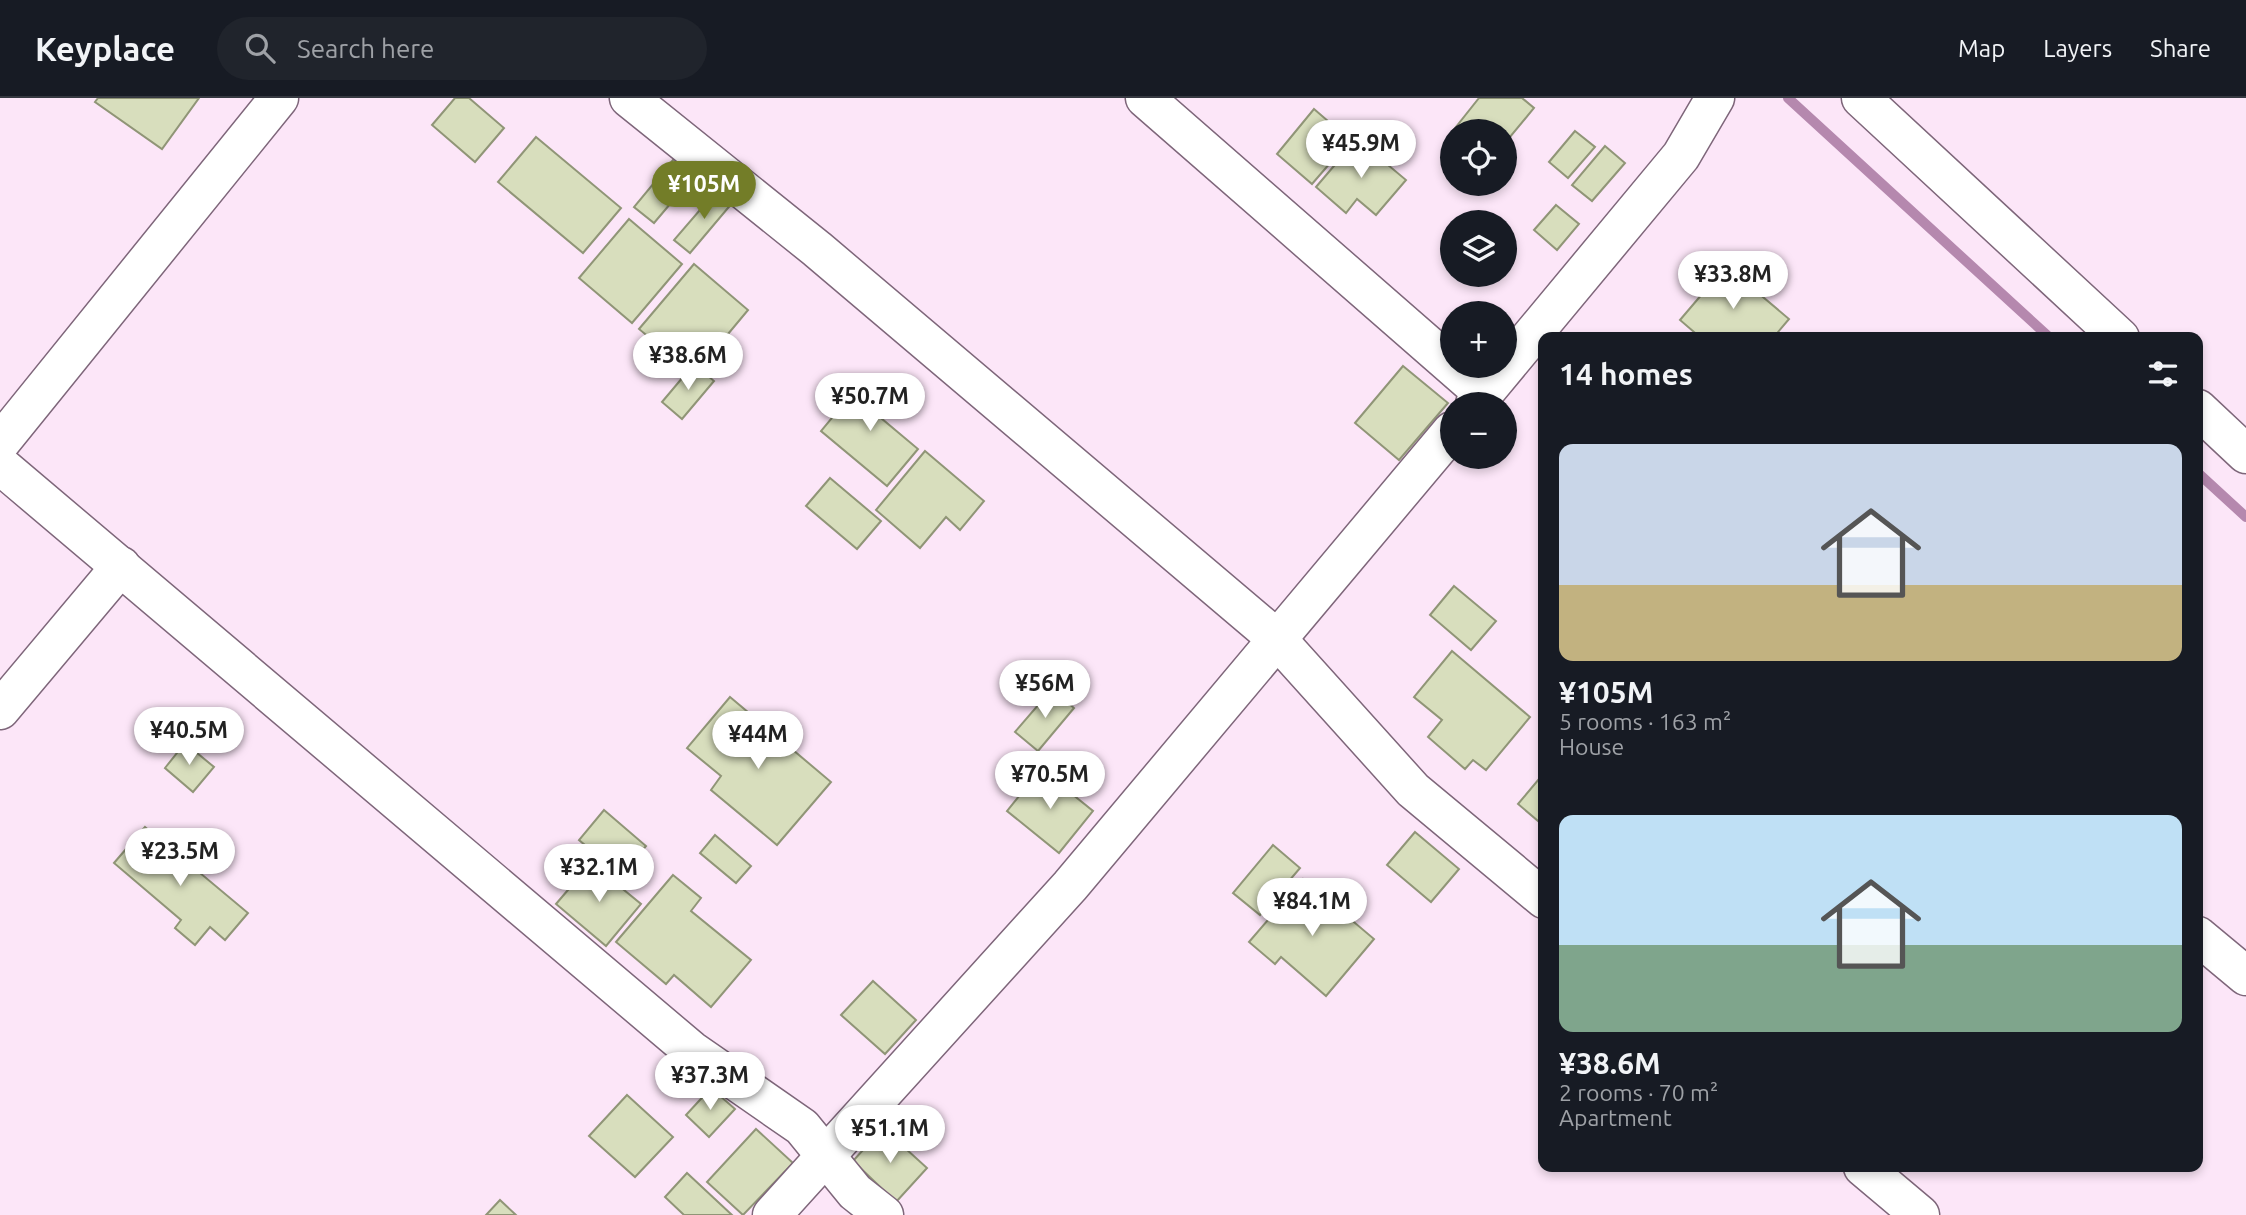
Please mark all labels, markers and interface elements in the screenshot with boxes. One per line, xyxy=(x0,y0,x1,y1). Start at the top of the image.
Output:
search box xyxy=(217,17,707,80)
icon: search xyxy=(241,29,279,67)
text: Keyplace xyxy=(35,30,175,67)
text: Search here xyxy=(297,34,434,63)
text: Map xyxy=(1958,35,2005,62)
text: Layers xyxy=(2043,35,2112,62)
text: Share xyxy=(2150,35,2211,62)
map controls xyxy=(1440,119,1517,469)
button: locate xyxy=(1440,119,1517,196)
pin: ¥45.9M xyxy=(1304,120,1418,180)
text: ¥45.9M xyxy=(1322,130,1400,155)
pin: ¥105M xyxy=(655,162,753,221)
text: ¥105M xyxy=(668,171,740,196)
button: layers xyxy=(1440,210,1517,287)
pin: ¥33.8M xyxy=(1676,252,1790,311)
text: ¥33.8M xyxy=(1694,261,1772,286)
button: + xyxy=(1440,301,1517,378)
pin: ¥38.6M xyxy=(631,332,745,392)
text: ¥38.6M xyxy=(649,342,727,367)
icon: filters xyxy=(2144,355,2182,393)
text: 14 homes xyxy=(1559,357,1693,391)
pin: ¥50.7M xyxy=(813,374,927,433)
text: ¥50.7M xyxy=(831,383,909,408)
button: − xyxy=(1440,392,1517,469)
icon: home xyxy=(1808,490,1934,616)
pin: ¥56M xyxy=(1004,660,1086,720)
text: ¥56M xyxy=(1015,670,1075,695)
text: ¥105M xyxy=(1559,675,1653,709)
pin: ¥40.5M xyxy=(132,708,246,767)
text: 5 rooms · 163 m² xyxy=(1559,709,1731,734)
pin: ¥44M xyxy=(717,712,799,771)
text: ¥40.5M xyxy=(150,717,228,742)
text: ¥44M xyxy=(728,721,788,746)
text: House xyxy=(1559,734,1624,759)
pin: ¥70.5M xyxy=(993,752,1107,811)
text: ¥70.5M xyxy=(1011,761,1089,786)
pin: ¥23.5M xyxy=(123,828,237,888)
text: ¥23.5M xyxy=(141,838,219,863)
pin: ¥32.1M xyxy=(542,844,656,904)
text: ¥32.1M xyxy=(560,854,638,879)
icon: home xyxy=(1808,861,1934,987)
pin: ¥84.1M xyxy=(1255,878,1369,938)
text: ¥84.1M xyxy=(1273,888,1351,913)
text: ¥38.6M xyxy=(1559,1046,1661,1080)
pin: ¥37.3M xyxy=(653,1052,767,1112)
text: ¥37.3M xyxy=(671,1062,749,1087)
text: 2 rooms · 70 m² xyxy=(1559,1080,1718,1105)
pin: ¥51.1M xyxy=(833,1105,947,1165)
text: Apartment xyxy=(1559,1105,1672,1130)
text: ¥51.1M xyxy=(851,1115,929,1140)

